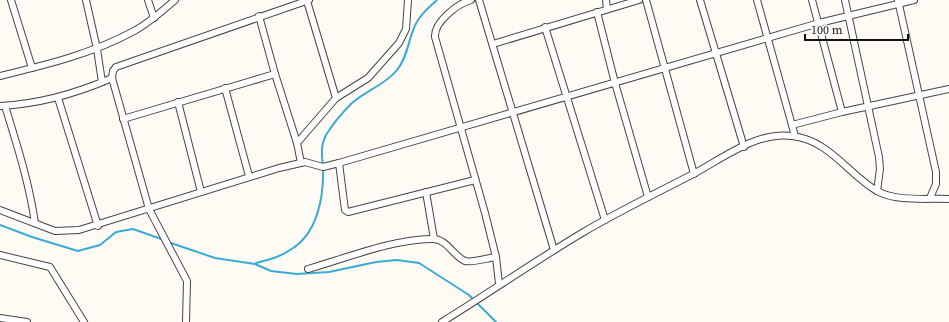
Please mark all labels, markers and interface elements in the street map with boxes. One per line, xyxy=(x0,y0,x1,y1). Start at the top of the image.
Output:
scale bar xyxy=(805,16,908,42)
text: 100 m xyxy=(811,22,843,38)

